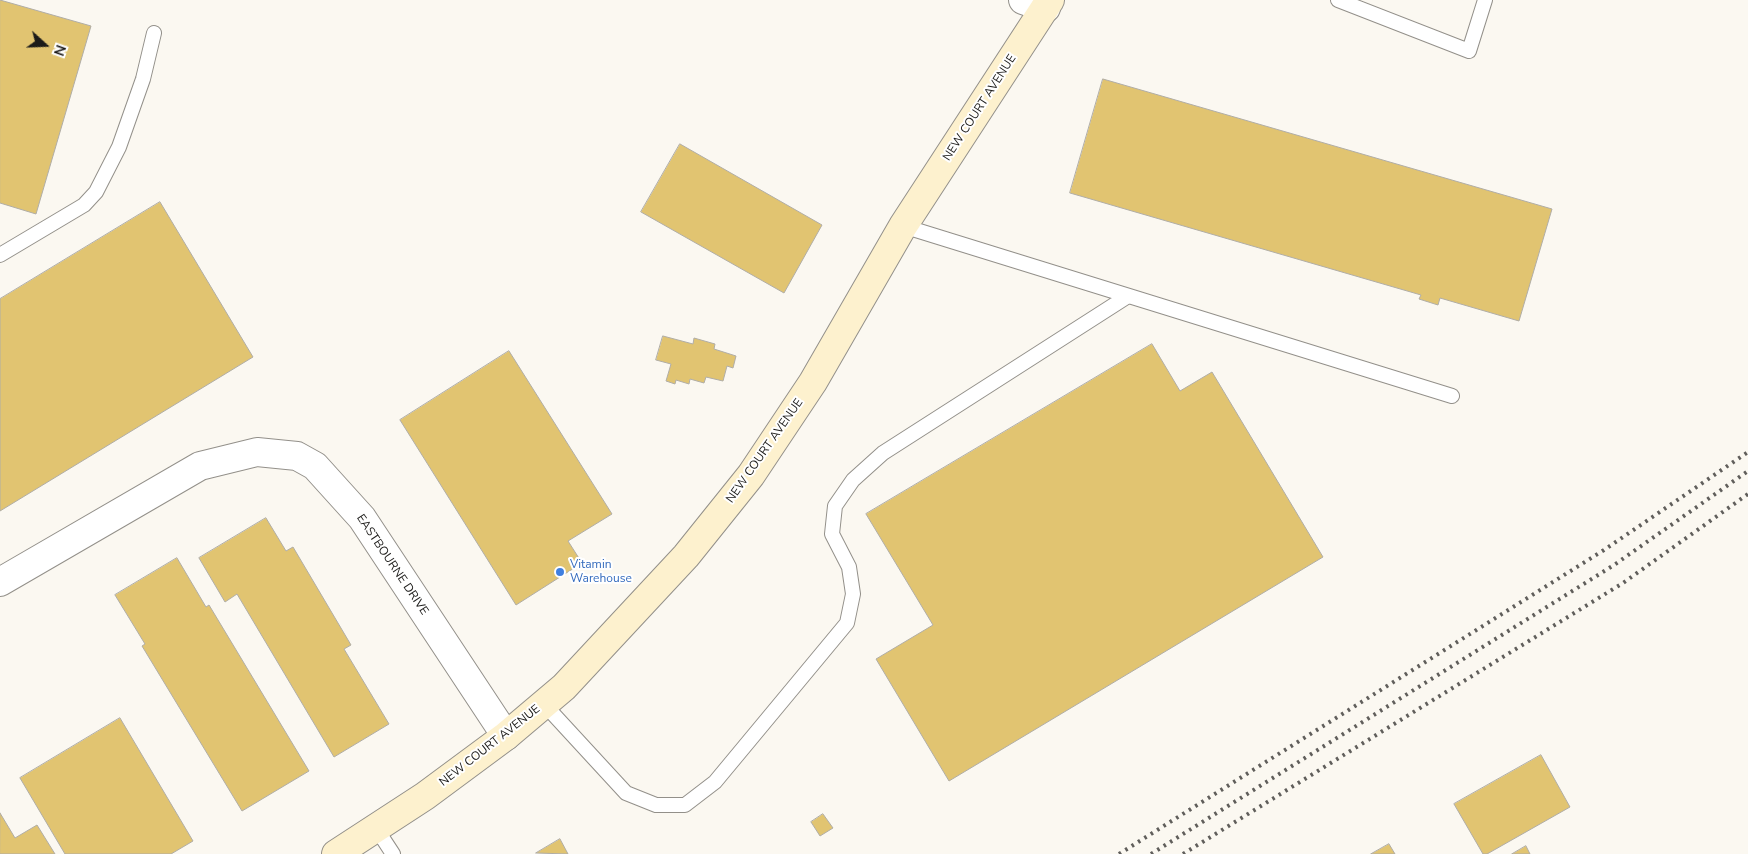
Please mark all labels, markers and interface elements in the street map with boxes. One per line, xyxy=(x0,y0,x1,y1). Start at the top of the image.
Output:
north arrow xyxy=(20,20,70,70)
text: N xyxy=(49,42,70,58)
street label: NEW COURT AVENUE xyxy=(940,52,1020,164)
street label: NEW COURT AVENUE xyxy=(724,396,806,506)
street label: EASTBOURNE DRIVE xyxy=(353,512,431,618)
place label: Vitamin Warehouse xyxy=(570,558,632,586)
marker: Vitamin Warehouse xyxy=(554,566,566,578)
street label: NEW COURT AVENUE xyxy=(437,702,543,790)

